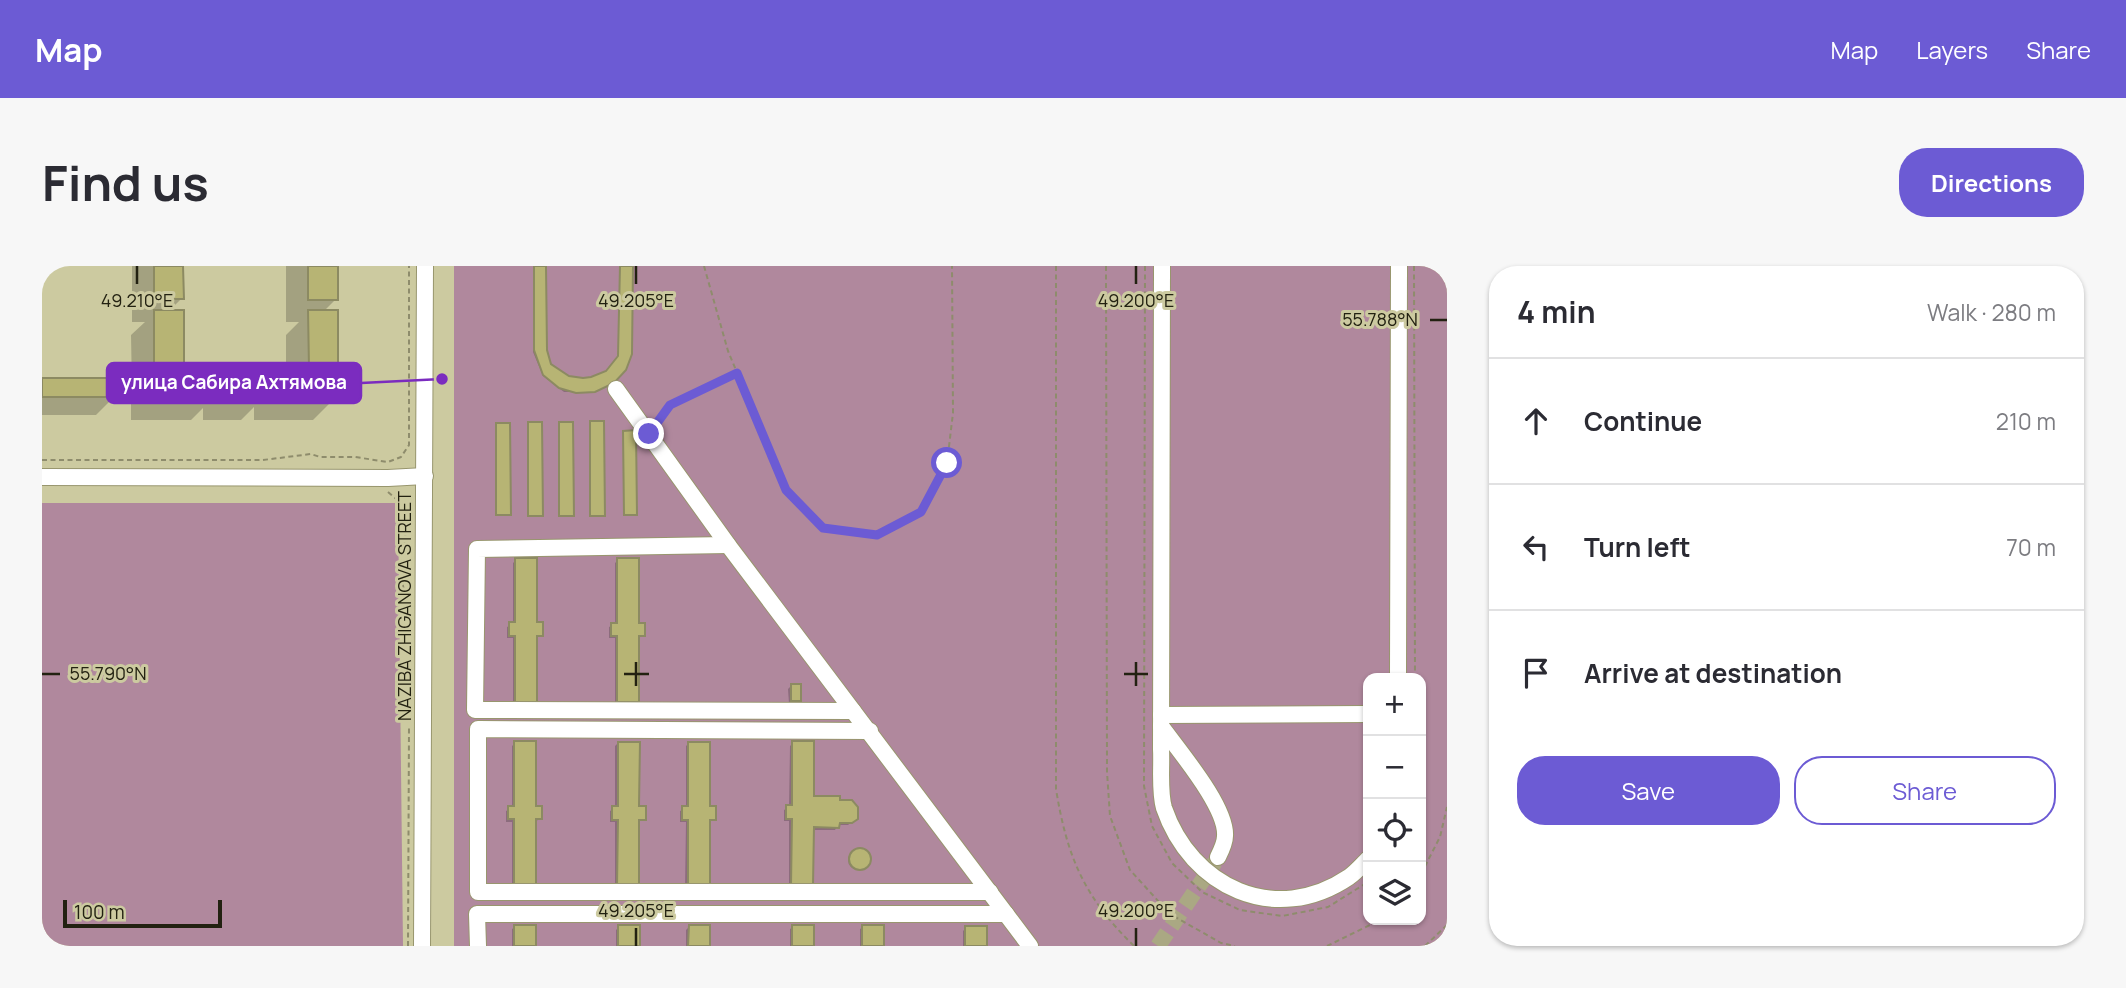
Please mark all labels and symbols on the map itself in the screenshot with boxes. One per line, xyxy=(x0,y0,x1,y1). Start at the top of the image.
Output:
text: 49.210°E xyxy=(101,288,173,312)
text: 49.205°E xyxy=(598,288,674,312)
text: 49.200°E xyxy=(1098,288,1174,312)
text: 55.788°N xyxy=(1342,307,1418,331)
callout: улица Сабира Ахтямова xyxy=(107,363,361,403)
text: улица Сабира Ахтямова xyxy=(121,369,347,395)
route end xyxy=(633,418,664,449)
route start xyxy=(931,447,962,478)
street label: NAZIBA ZHIGANOVA STREET xyxy=(392,491,416,721)
text: 55.790°N xyxy=(70,661,146,685)
scale bar xyxy=(63,897,222,929)
text: 49.205°E xyxy=(598,898,674,922)
text: 49.200°E xyxy=(1098,898,1174,922)

